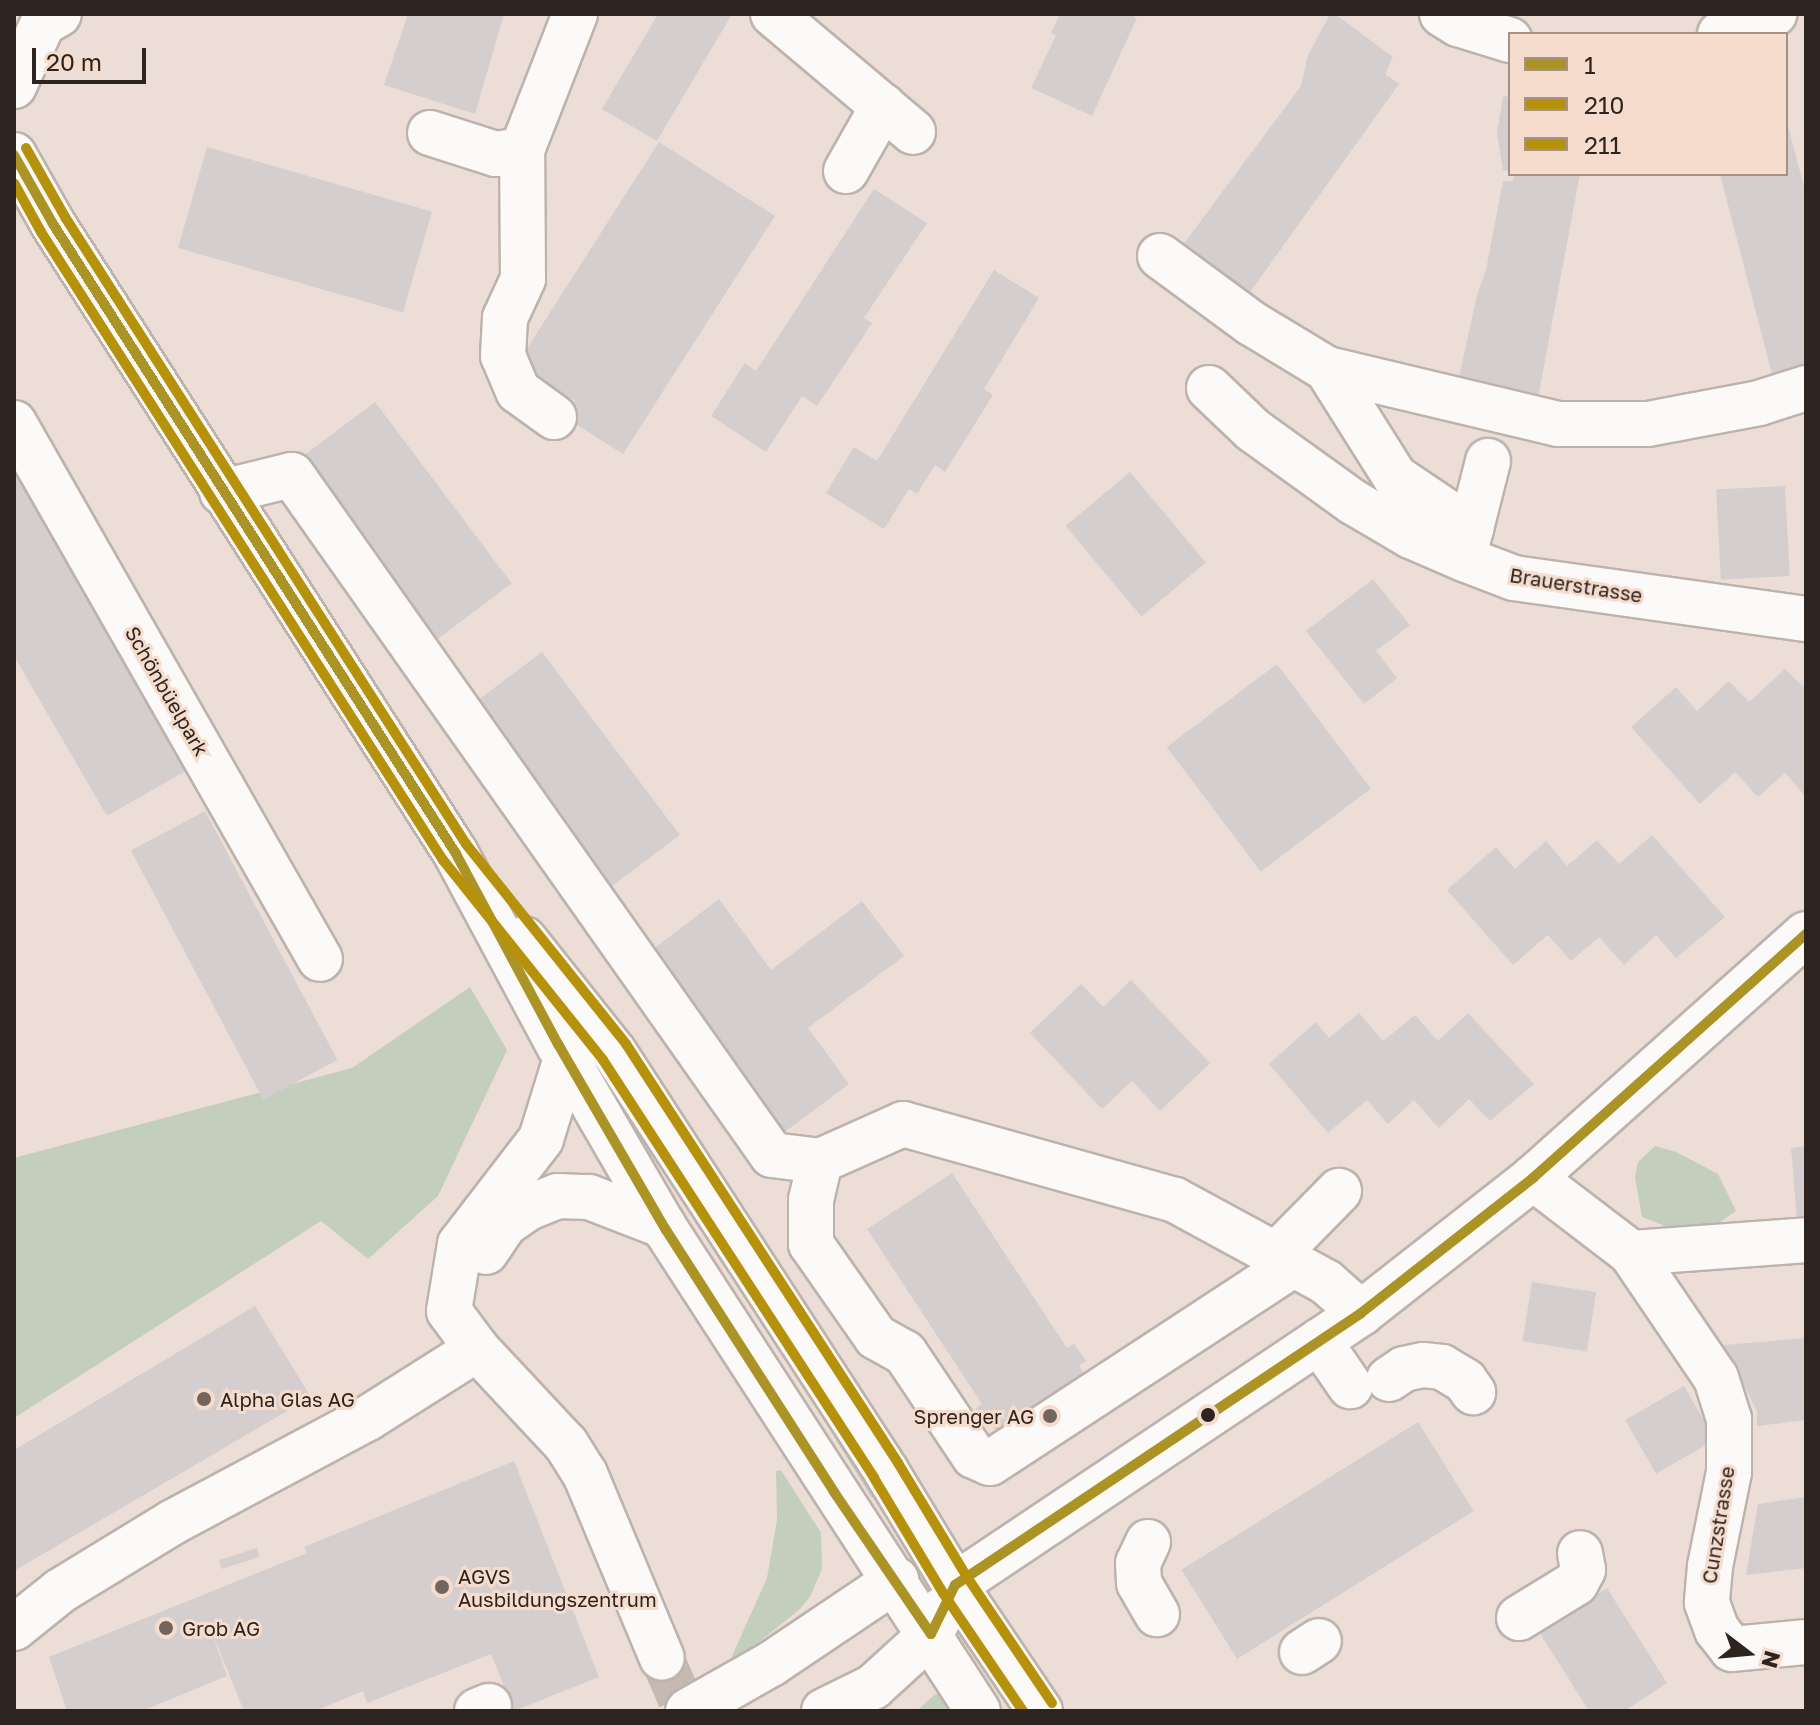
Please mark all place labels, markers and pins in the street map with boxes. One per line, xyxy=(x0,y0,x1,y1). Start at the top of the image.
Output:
place label: Alpha Glas AG xyxy=(220,1387,355,1411)
marker: Alpha Glas AG xyxy=(195,1390,213,1408)
place label: Sprenger AG xyxy=(914,1404,1034,1428)
marker: Sprenger AG xyxy=(1041,1407,1059,1425)
unlabelled marker xyxy=(1200,1407,1216,1423)
place label: AGVS Ausbildungszentrum xyxy=(458,1564,657,1611)
marker: AGVS Ausbildungszentrum xyxy=(433,1578,451,1596)
place label: Grob AG xyxy=(182,1616,260,1640)
marker: Grob AG xyxy=(157,1619,175,1637)

